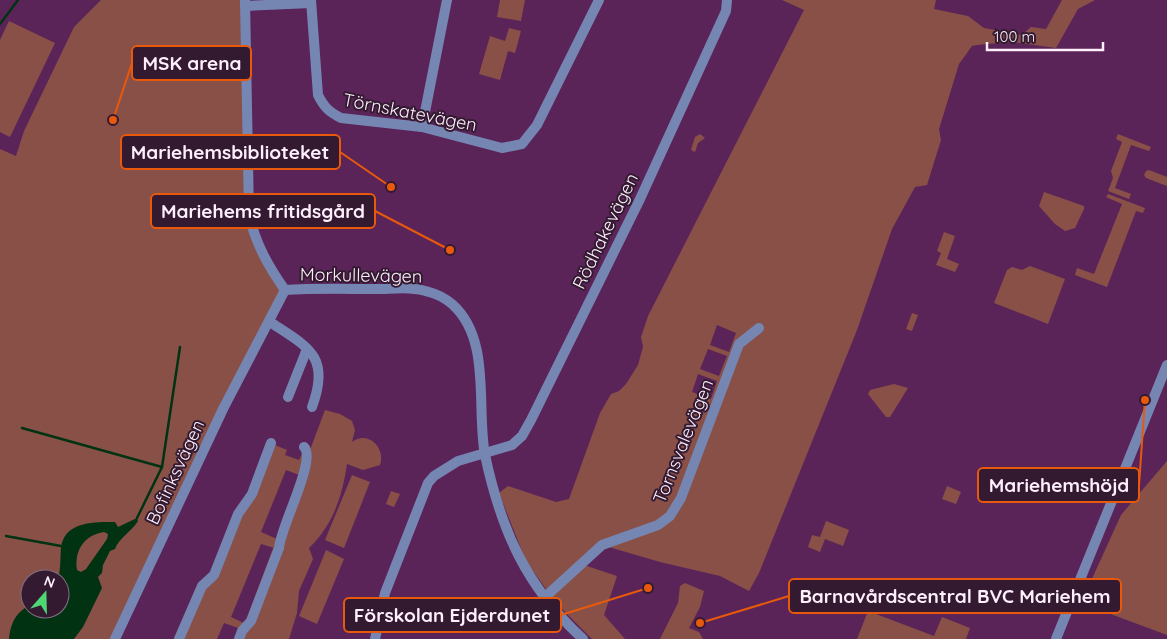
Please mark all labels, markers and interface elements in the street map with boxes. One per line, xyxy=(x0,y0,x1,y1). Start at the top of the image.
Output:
scale bar xyxy=(987,20,1103,52)
text: 100 m xyxy=(994,27,1035,46)
callout: MSK arena xyxy=(132,46,251,80)
text: MSK arena xyxy=(143,51,241,75)
street label: Törnskatevägen xyxy=(341,88,479,136)
callout: Mariehemsbiblioteket xyxy=(121,135,340,169)
text: Mariehemsbiblioteket xyxy=(131,140,329,164)
street label: Rödhakevägen xyxy=(567,169,643,293)
callout: Mariehems fritidsgård xyxy=(151,194,375,228)
text: Mariehems fritidsgård xyxy=(161,199,365,223)
street label: Morkullevägen xyxy=(300,262,422,288)
street label: Tornsvalevägen xyxy=(648,376,718,506)
street label: Bofinksvägen xyxy=(141,416,209,528)
callout: Mariehemshöjd xyxy=(978,468,1139,502)
text: Mariehemshöjd xyxy=(989,473,1129,497)
north arrow xyxy=(20,569,70,619)
text: N xyxy=(42,572,57,592)
callout: Barnavårdscentral BVC Mariehem xyxy=(789,579,1121,613)
text: Barnavårdscentral BVC Mariehem xyxy=(799,584,1111,608)
callout: Förskolan Ejderdunet xyxy=(344,598,561,632)
text: Förskolan Ejderdunet xyxy=(354,603,550,627)

